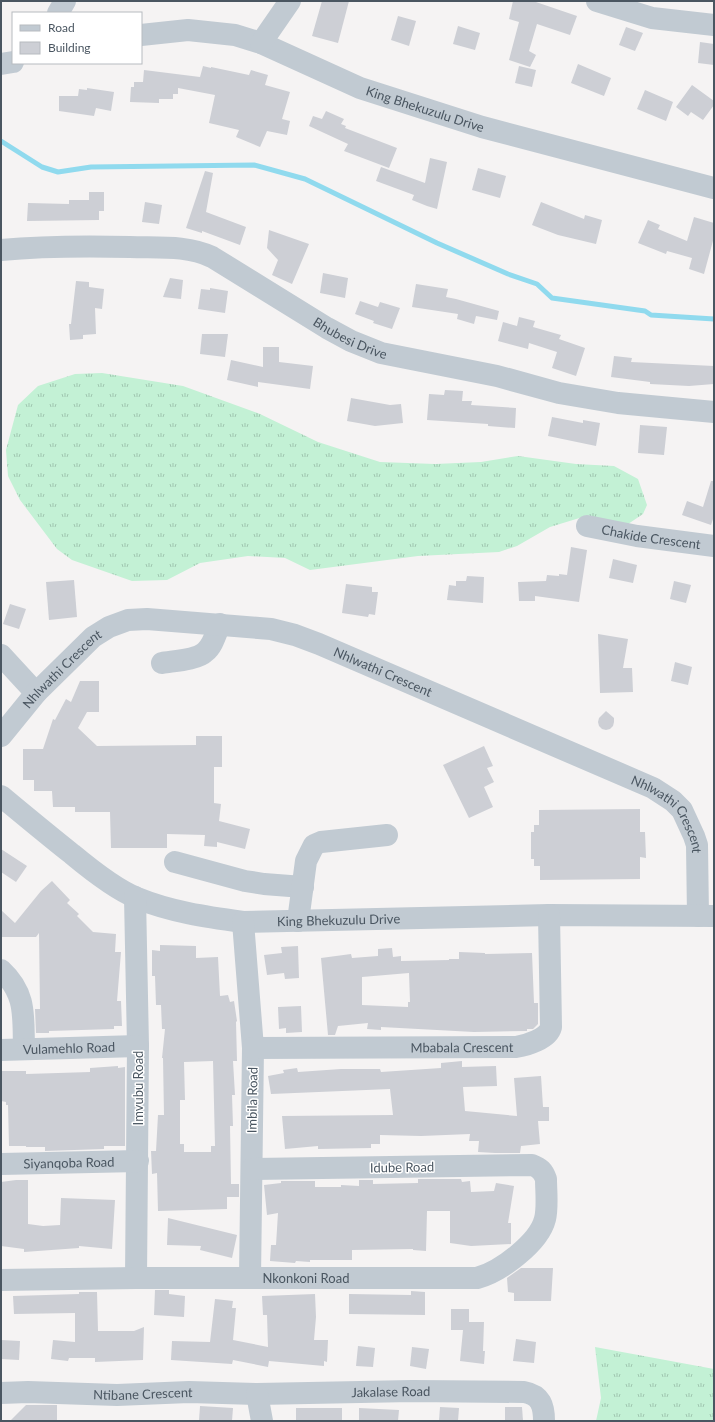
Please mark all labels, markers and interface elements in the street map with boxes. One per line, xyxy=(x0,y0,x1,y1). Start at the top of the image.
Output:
legend xyxy=(12,12,142,64)
text: Road xyxy=(48,20,75,35)
text: Building xyxy=(48,40,91,55)
street label: King Bhekuzulu Drive xyxy=(364,82,486,135)
street label: Bhubesi Drive xyxy=(310,314,388,362)
street label: Chakide Crescent xyxy=(600,521,702,552)
street label: Nhlwathi Crescent xyxy=(19,626,105,711)
street label: Nhlwathi Crescent xyxy=(331,643,435,700)
street label: Nhlwathi Crescent xyxy=(629,772,706,854)
street label: King Bhekuzulu Drive xyxy=(277,910,400,929)
street label: Vulamehlo Road xyxy=(23,1039,115,1057)
street label: Mbabala Crescent xyxy=(411,1039,514,1055)
street label: Imvubu Road xyxy=(130,1051,146,1125)
street label: Imbila Road xyxy=(243,1067,261,1133)
street label: Siyanqoba Road xyxy=(23,1154,115,1172)
street label: Idube Road xyxy=(370,1158,434,1176)
street label: Nkonkoni Road xyxy=(263,1270,349,1286)
street label: Jakalase Road xyxy=(351,1383,430,1400)
street label: Ntibane Crescent xyxy=(93,1384,193,1403)

